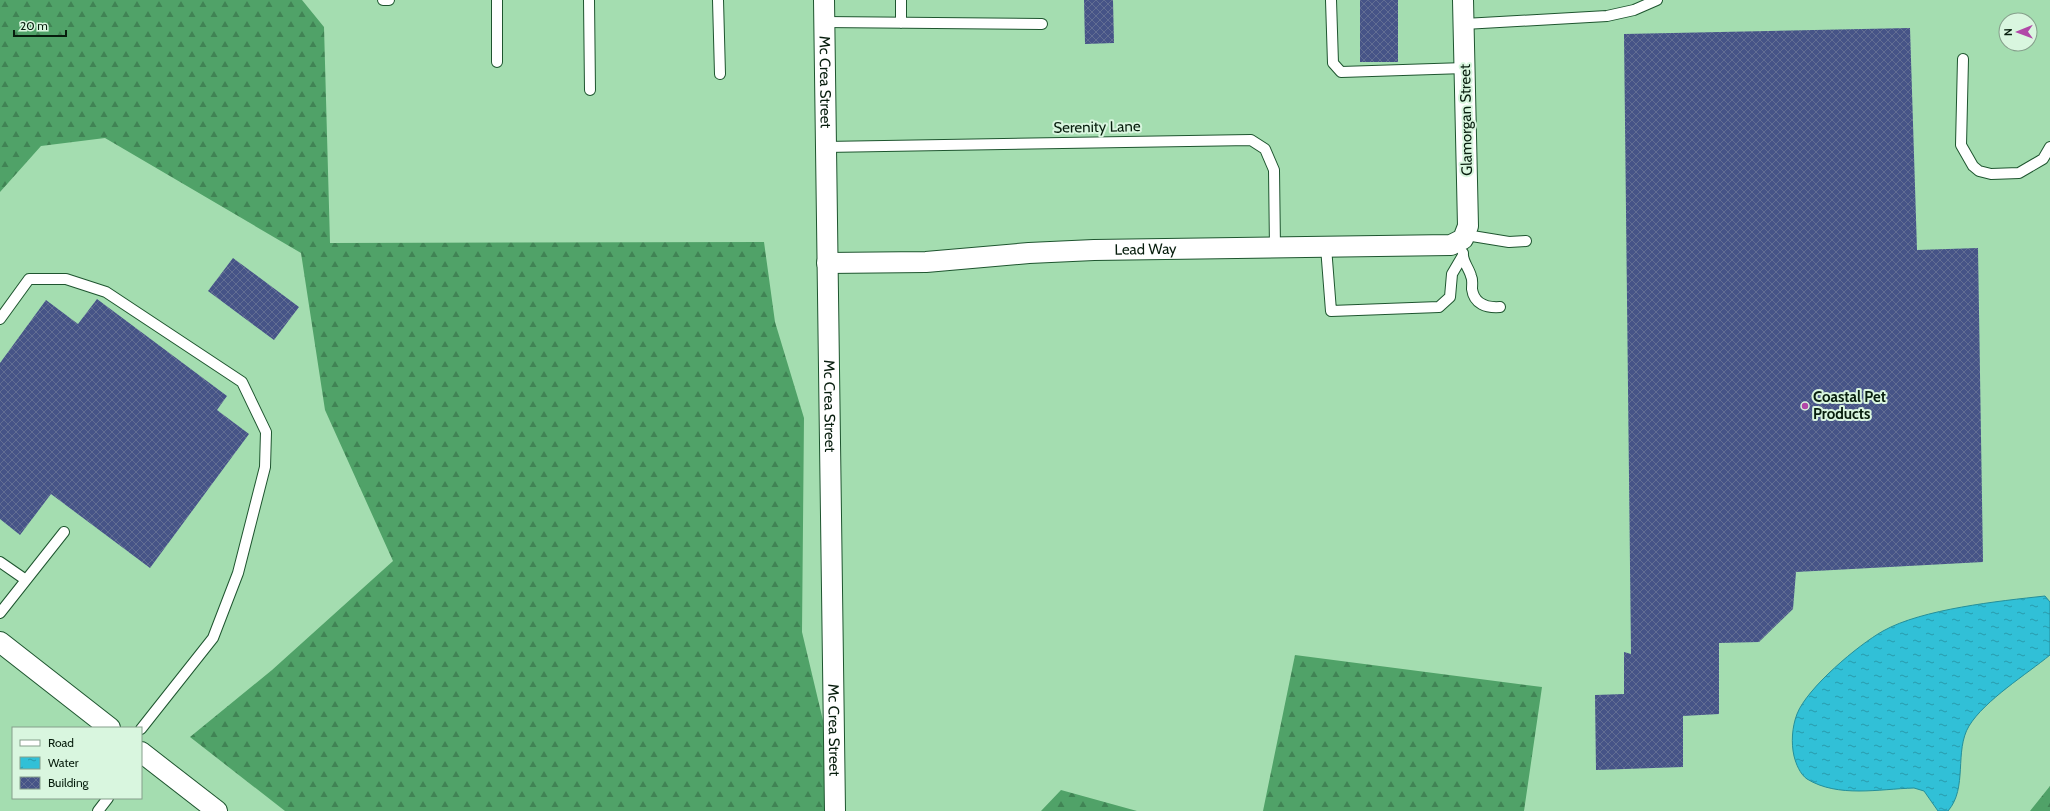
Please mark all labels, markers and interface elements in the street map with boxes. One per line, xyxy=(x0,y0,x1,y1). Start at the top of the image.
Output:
scale bar xyxy=(14,12,66,38)
north arrow xyxy=(1998,12,2038,52)
text: 20 m xyxy=(20,18,48,33)
text: N xyxy=(2001,28,2015,36)
street label: Mc Crea Street xyxy=(815,36,835,128)
street label: Glamorgan Street xyxy=(1456,64,1476,176)
street label: Serenity Lane xyxy=(1053,117,1141,137)
street label: Lead Way xyxy=(1114,240,1177,259)
street label: Mc Crea Street xyxy=(820,359,839,452)
place label: Coastal Pet Products xyxy=(1813,388,1886,423)
marker: Coastal Pet Products xyxy=(1800,401,1810,411)
street label: Mc Crea Street xyxy=(824,683,844,776)
legend xyxy=(12,727,142,799)
text: Road xyxy=(48,735,74,750)
text: Water xyxy=(48,755,79,770)
text: Building xyxy=(48,775,90,790)

